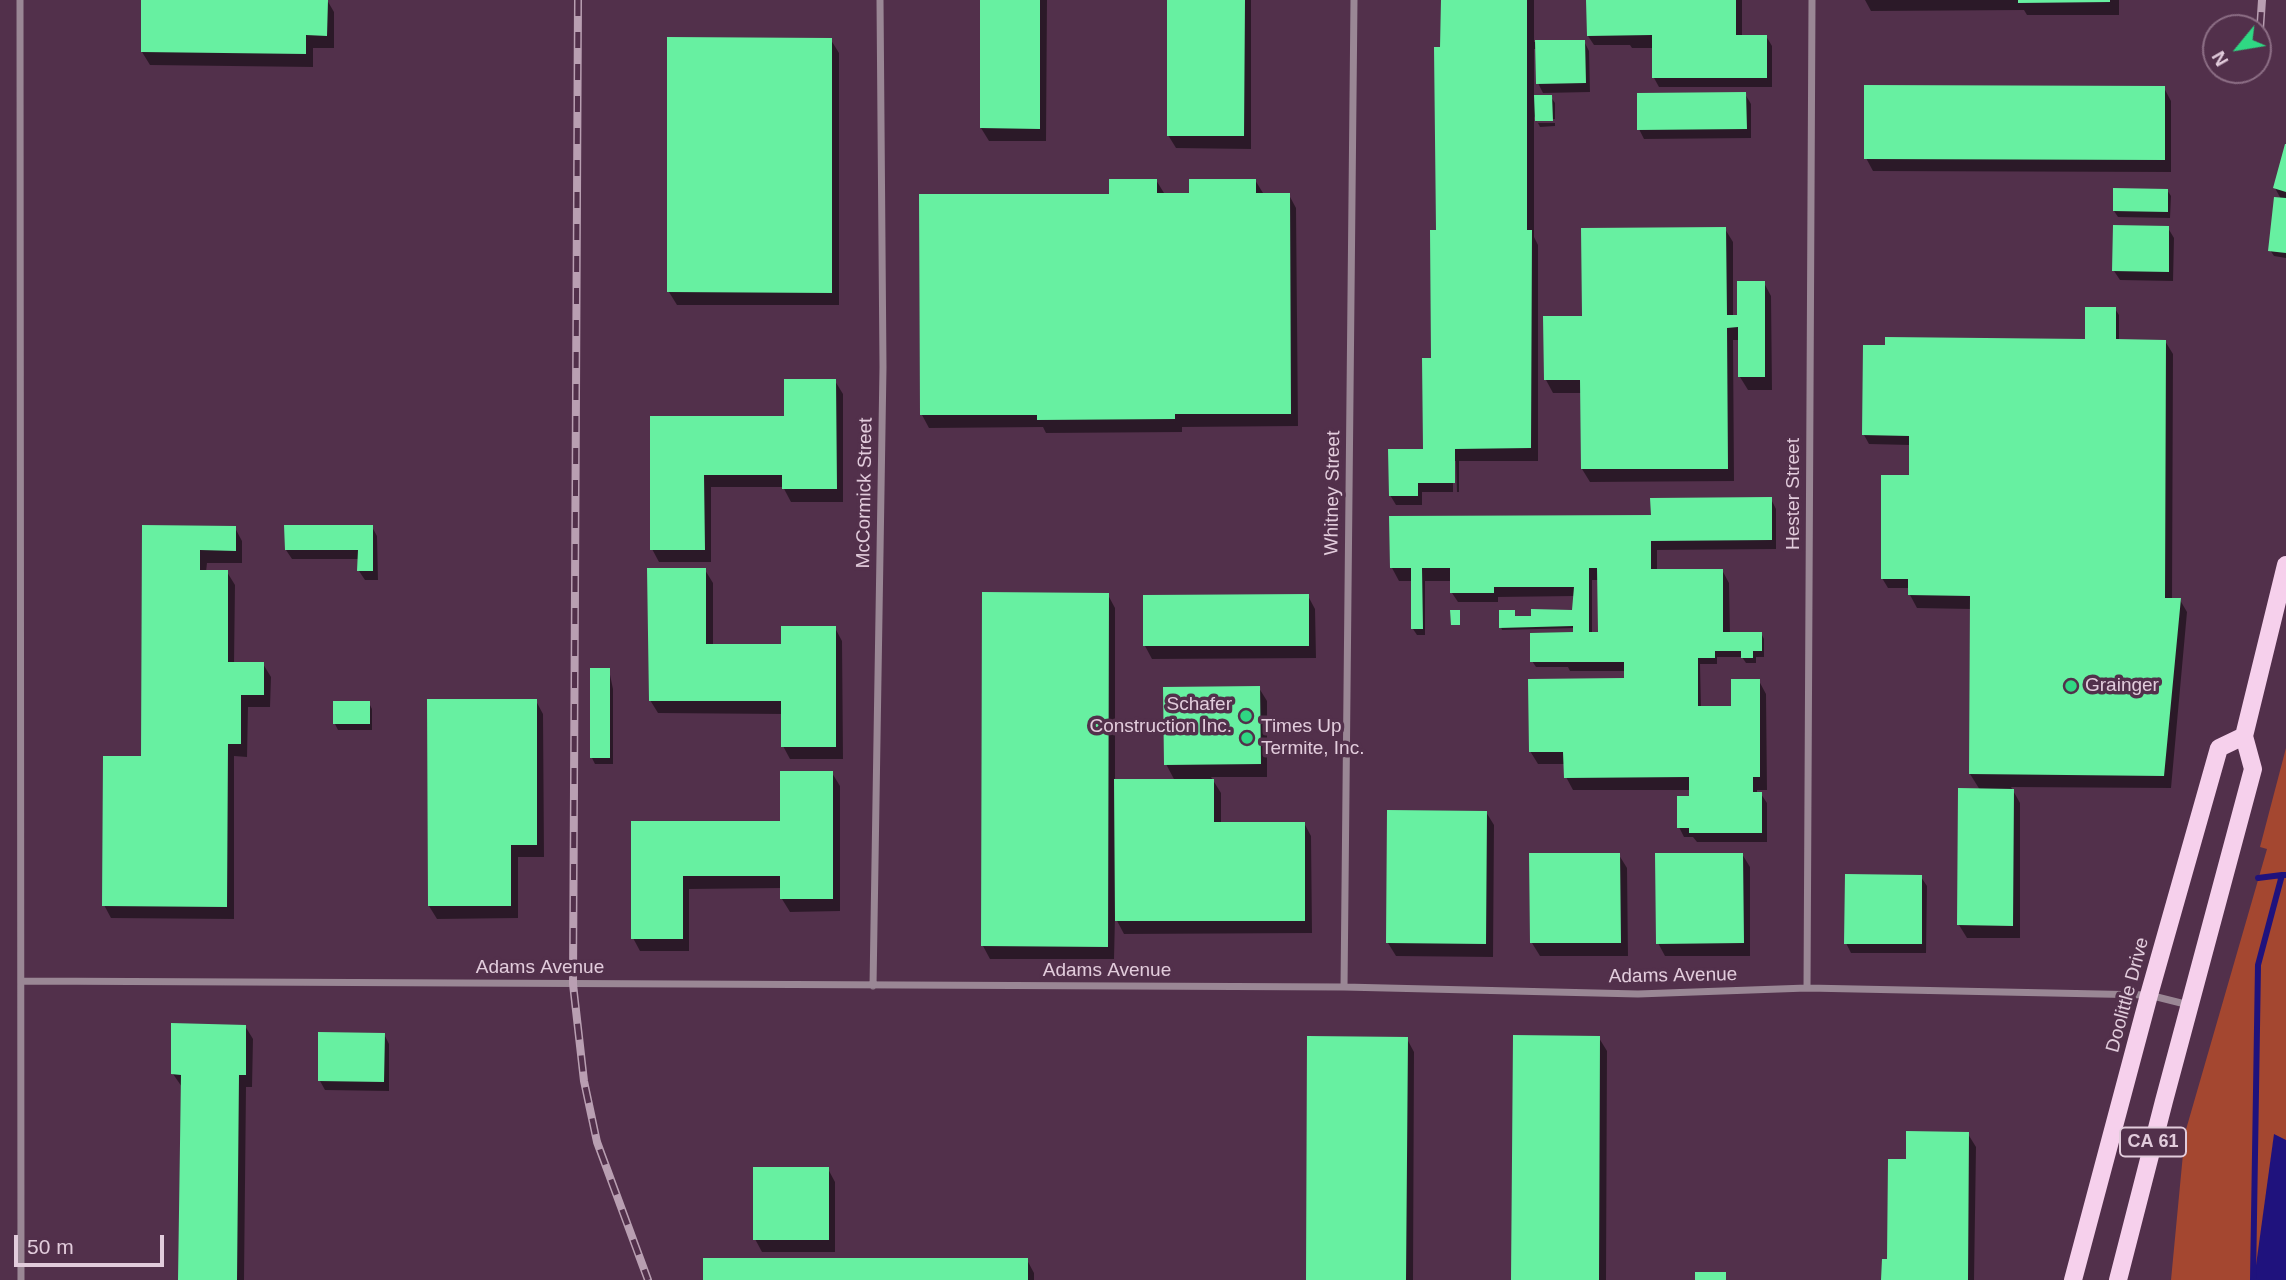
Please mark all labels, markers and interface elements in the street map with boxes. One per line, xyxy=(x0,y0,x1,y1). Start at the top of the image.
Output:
north arrow xyxy=(2202,14,2272,84)
text: N xyxy=(2208,48,2233,70)
street label: McCormick Street xyxy=(852,417,878,569)
street label: Whitney Street xyxy=(1321,431,1345,555)
street label: Hester Street xyxy=(1783,438,1805,550)
place label: Grainger xyxy=(2085,675,2159,697)
marker: Grainger xyxy=(2063,678,2079,694)
place label: Schafer Construction Inc. xyxy=(1089,694,1232,738)
marker: Schafer Construction Inc. xyxy=(1238,708,1254,724)
place label: Times Up Termite, Inc. xyxy=(1261,716,1364,760)
marker: Times Up Termite, Inc. xyxy=(1239,730,1255,746)
street label: Doolittle Drive xyxy=(2102,935,2154,1055)
street label: Adams Avenue xyxy=(476,957,604,979)
street label: Adams Avenue xyxy=(1043,960,1171,982)
street label: Adams Avenue xyxy=(1609,963,1737,989)
road number: CA 61 xyxy=(2120,1128,2186,1156)
scale bar xyxy=(18,1220,168,1264)
text: 50 m xyxy=(27,1235,74,1258)

